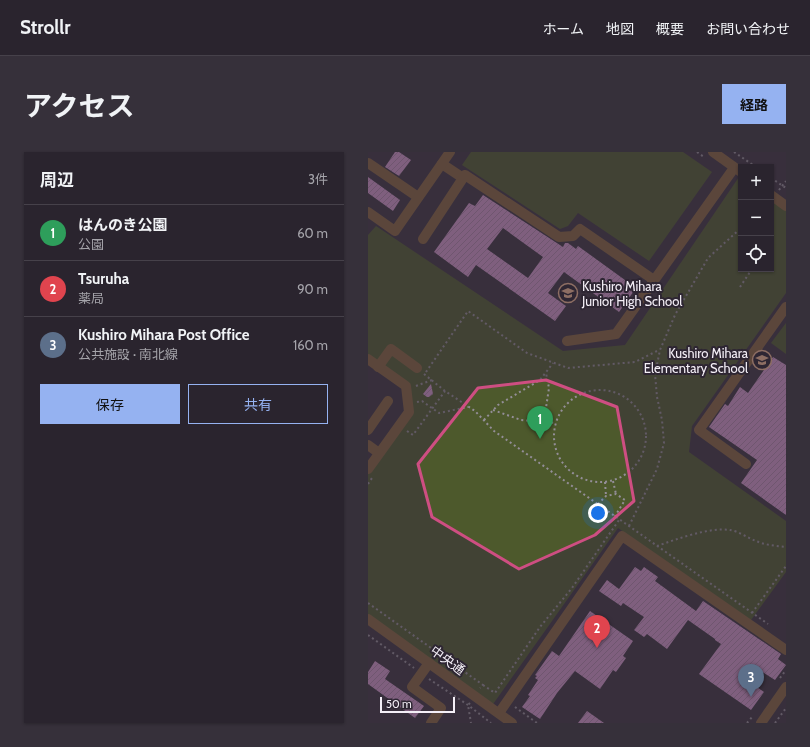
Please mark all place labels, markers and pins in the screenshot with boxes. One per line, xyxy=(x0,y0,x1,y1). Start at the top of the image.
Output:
place label: Kushiro Mihara Junior High School xyxy=(581,278,682,309)
school or university icon: Kushiro Mihara Junior High School xyxy=(557,282,579,304)
place label: Kushiro Mihara Elementary School xyxy=(644,345,749,376)
school or university icon: Kushiro Mihara Elementary School xyxy=(751,349,773,371)
pin: 1 xyxy=(527,406,553,439)
pin: 2 xyxy=(584,615,610,648)
pin: 3 xyxy=(738,664,764,697)

